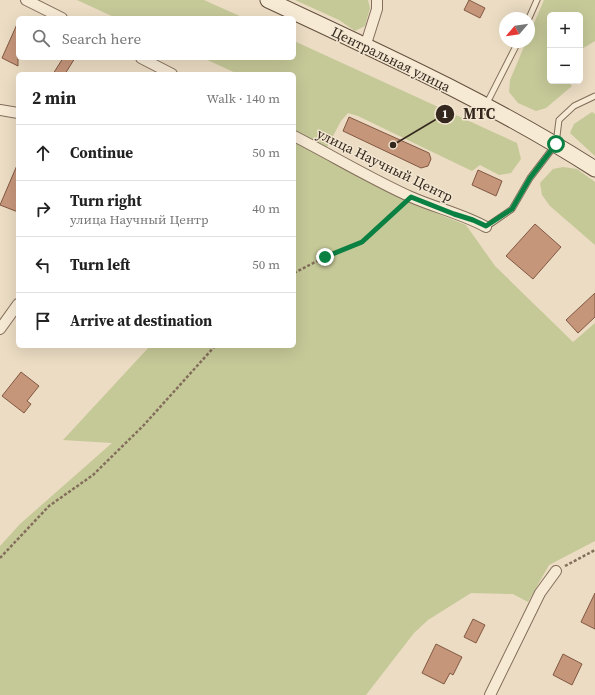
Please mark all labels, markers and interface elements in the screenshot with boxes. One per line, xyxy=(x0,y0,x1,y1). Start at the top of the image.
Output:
north arrow xyxy=(499,12,535,48)
map controls xyxy=(547,12,583,84)
button: + xyxy=(547,12,583,48)
search box xyxy=(16,16,296,60)
street label: Центральная улица xyxy=(328,21,455,97)
icon: search xyxy=(30,27,52,49)
text: Search here xyxy=(62,28,141,49)
button: − xyxy=(547,48,583,84)
text: 2 min xyxy=(32,86,76,110)
text: Walk · 140 m xyxy=(207,90,280,107)
callout: МТС xyxy=(435,101,503,128)
text: МТС xyxy=(463,103,495,124)
text: 1 xyxy=(442,106,448,122)
street label: улица Научный Центр xyxy=(314,123,456,207)
route start xyxy=(547,135,565,153)
icon: ahead xyxy=(32,142,54,164)
text: Continue xyxy=(70,142,133,163)
text: 50 m xyxy=(252,144,280,161)
text: Turn right xyxy=(70,190,142,211)
icon: right xyxy=(32,198,54,220)
text: 40 m xyxy=(252,200,280,217)
text: улица Научный Центр xyxy=(70,211,209,228)
route end xyxy=(316,248,334,266)
icon: left xyxy=(32,254,54,276)
text: Turn left xyxy=(70,254,130,275)
text: 50 m xyxy=(252,256,280,273)
icon: arrive xyxy=(32,310,54,332)
text: Arrive at destination xyxy=(70,310,212,331)

